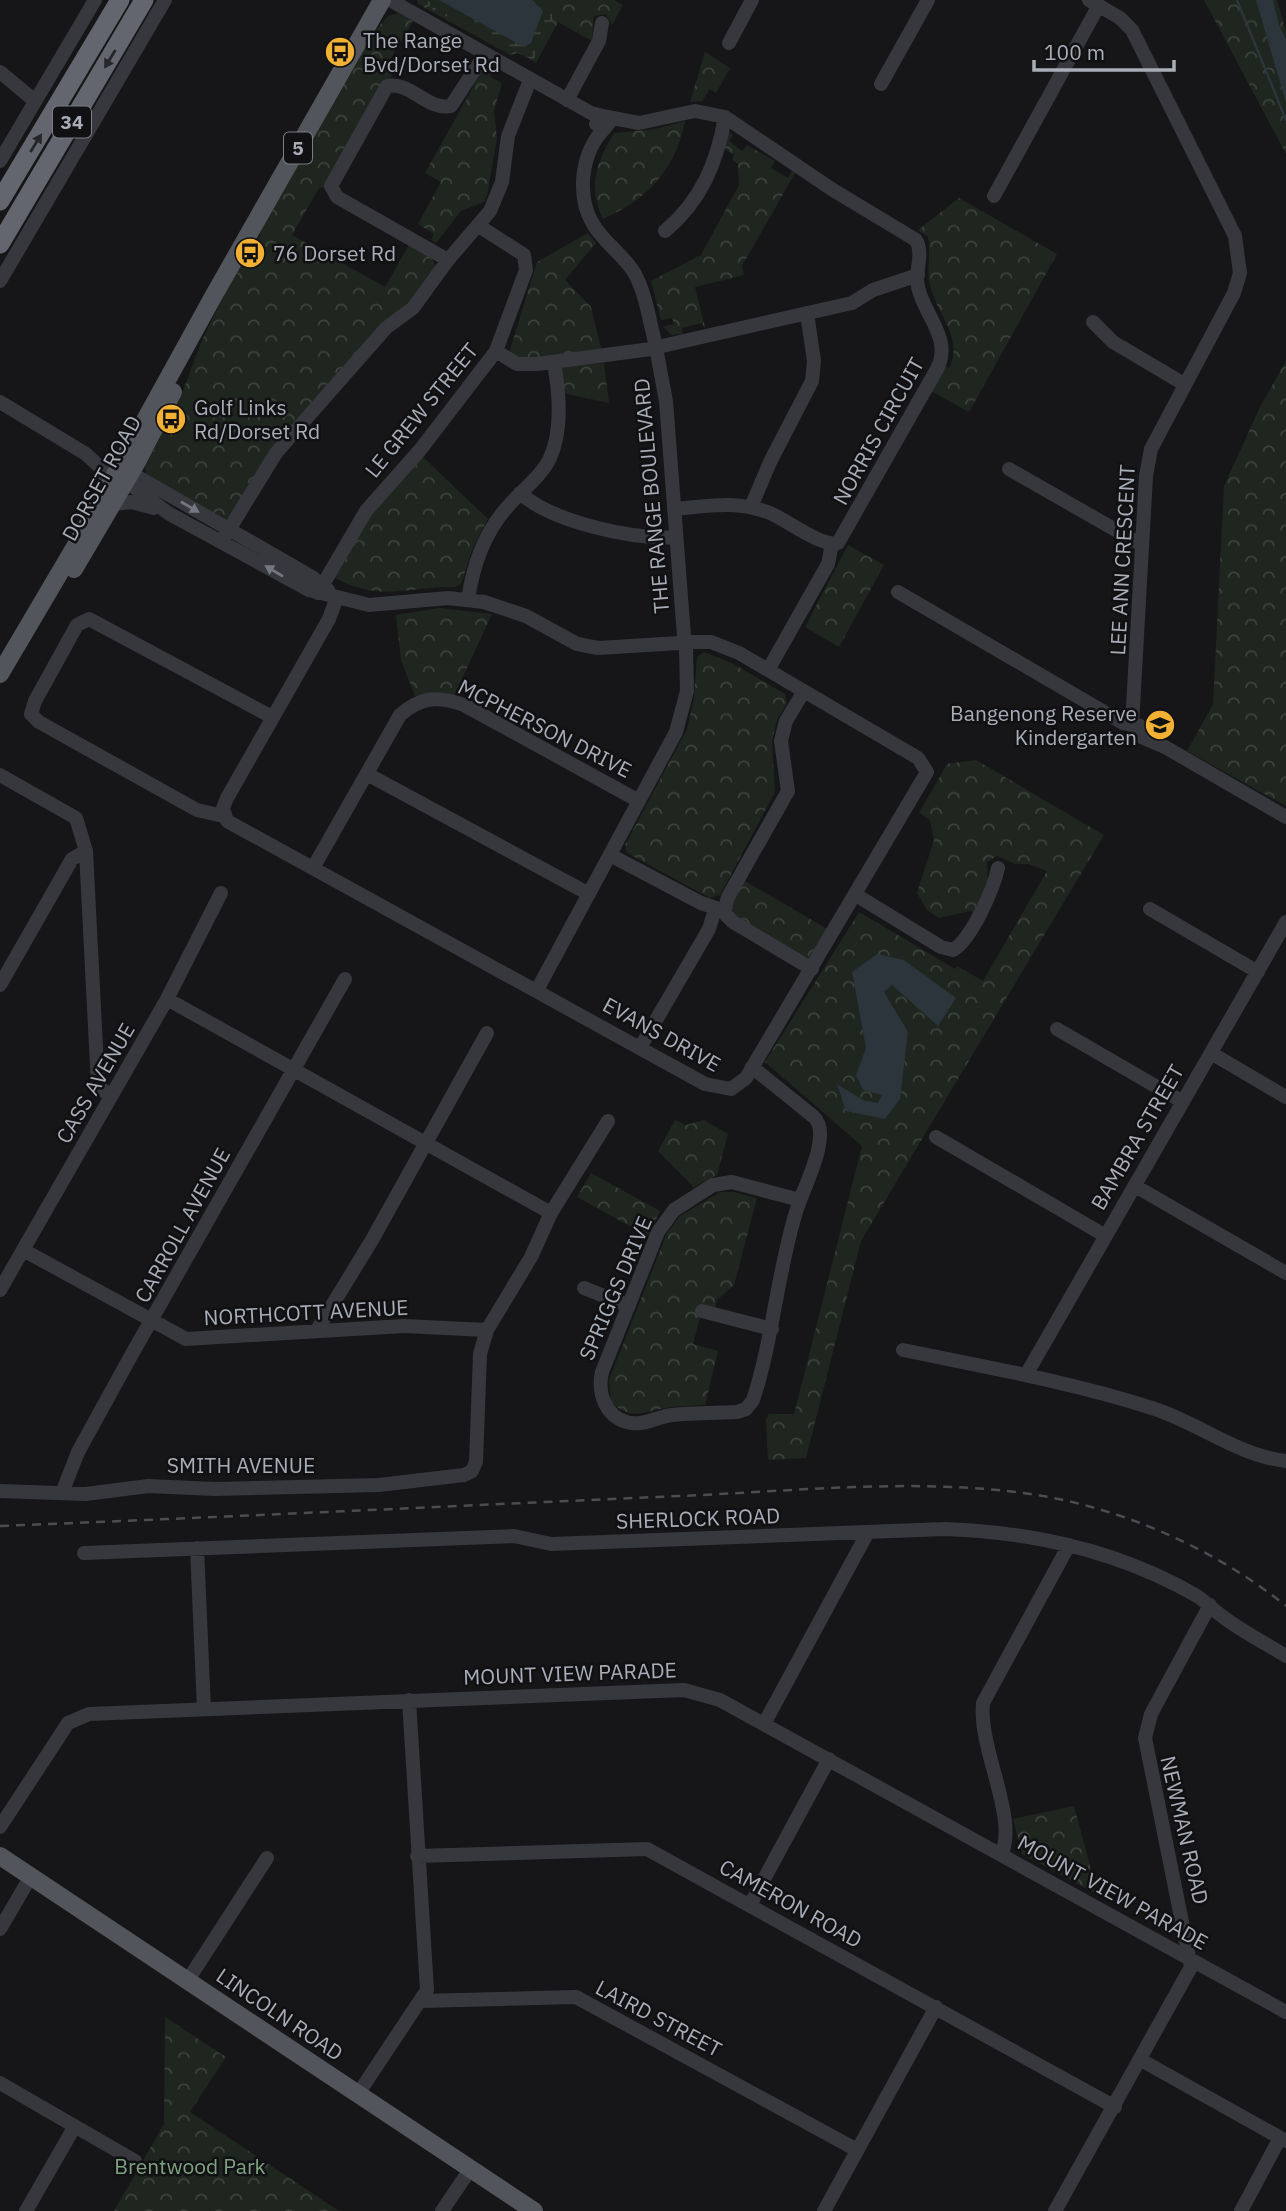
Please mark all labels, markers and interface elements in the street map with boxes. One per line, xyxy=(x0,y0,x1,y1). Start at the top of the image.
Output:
place label: The Range Bvd/Dorset Rd xyxy=(363,26,500,78)
scale bar xyxy=(1034,28,1174,72)
bus stop icon: The Range Bvd/Dorset Rd xyxy=(323,35,357,69)
text: 100 m xyxy=(1044,38,1105,66)
one-way arrow xyxy=(103,49,116,68)
road number: 34 xyxy=(53,106,91,138)
road number: 5 xyxy=(284,132,312,164)
one-way arrow xyxy=(29,134,42,153)
bus stop icon: 76 Dorset Rd xyxy=(233,236,267,270)
place label: 76 Dorset Rd xyxy=(273,239,396,267)
street label: LE GREW STREET xyxy=(358,337,484,483)
street label: NORRIS CIRCUIT xyxy=(826,352,930,510)
street label: THE RANGE BOULEVARD xyxy=(627,377,675,615)
place label: Golf Links Rd/Dorset Rd xyxy=(194,393,320,445)
bus stop icon: Golf Links Rd/Dorset Rd xyxy=(154,402,188,436)
street label: DORSET ROAD xyxy=(55,410,147,546)
street label: LEE ANN CRESCENT xyxy=(1103,464,1141,656)
one-way arrow xyxy=(181,501,200,513)
one-way arrow xyxy=(265,565,284,578)
street label: MCPHERSON DRIVE xyxy=(453,672,637,784)
place label: Bangenong Reserve Kindergarten xyxy=(950,699,1137,751)
school or university icon: Bangenong Reserve Kindergarten xyxy=(1143,708,1177,742)
street label: EVANS DRIVE xyxy=(598,990,726,1078)
street label: CASS AVENUE xyxy=(49,1018,141,1148)
street label: BAMBRA STREET xyxy=(1084,1059,1190,1215)
street label: CARROLL AVENUE xyxy=(128,1143,236,1307)
street label: SPRIGGS DRIVE xyxy=(572,1212,658,1364)
street label: NORTHCOTT AVENUE xyxy=(203,1293,409,1331)
street label: SMITH AVENUE xyxy=(167,1451,315,1479)
street label: SHERLOCK ROAD xyxy=(615,1501,781,1535)
street label: MOUNT VIEW PARADE xyxy=(463,1655,677,1691)
street label: NEWMAN ROAD xyxy=(1154,1753,1216,1907)
street label: MOUNT VIEW PARADE xyxy=(1013,1828,1213,1956)
street label: CAMERON ROAD xyxy=(715,1852,867,1954)
street label: LINCOLN ROAD xyxy=(211,1961,349,2067)
street label: LAIRD STREET xyxy=(591,1973,727,2063)
park label: Brentwood Park xyxy=(114,2152,266,2180)

